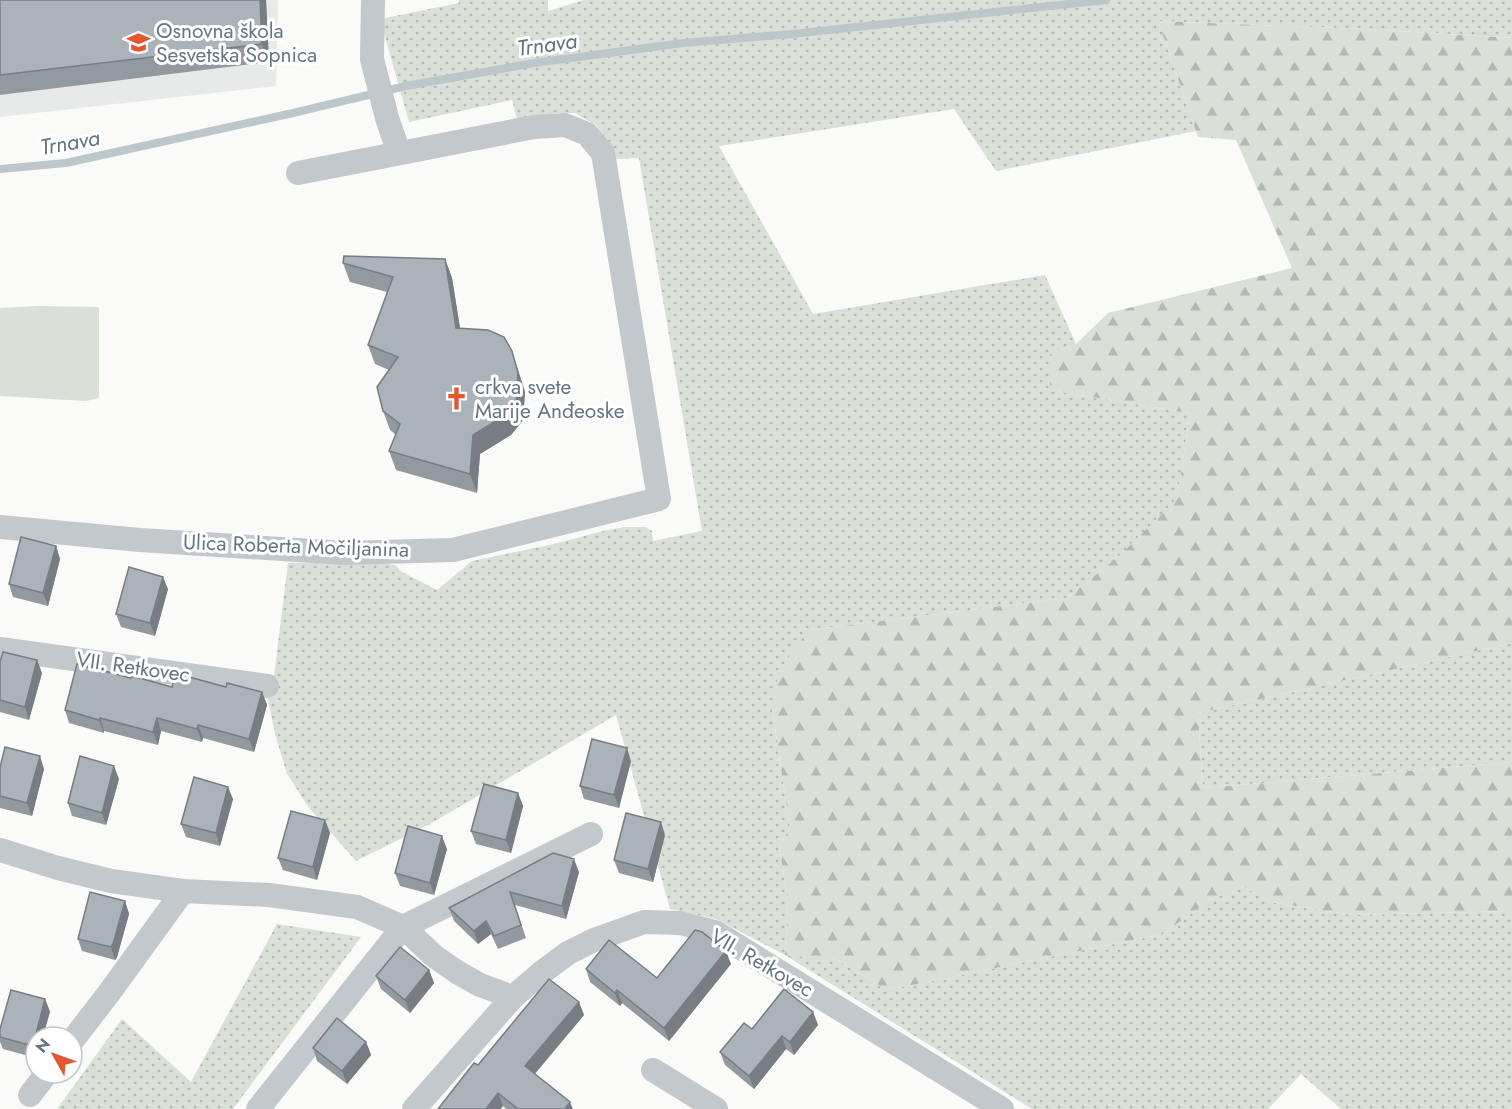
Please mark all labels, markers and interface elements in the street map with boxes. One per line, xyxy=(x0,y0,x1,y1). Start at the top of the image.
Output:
place label: Osnovna škola Sesvetska Sopnica xyxy=(156,16,317,70)
water label: Trnava xyxy=(515,24,579,64)
school or university icon: Osnovna škola Sesvetska Sopnica xyxy=(125,30,151,56)
water label: Trnava xyxy=(38,121,102,163)
place label: crkva svete Marije Anđeoske xyxy=(475,372,625,426)
church icon: crkva svete Marije Anđeoske xyxy=(444,386,470,412)
street label: Ulica Roberta Močiljanina xyxy=(182,527,410,565)
street label: VII. Retkovec xyxy=(74,644,192,690)
street label: VII. Retkovec xyxy=(705,921,819,1005)
north arrow xyxy=(24,1025,84,1085)
text: N xyxy=(30,1033,56,1058)

